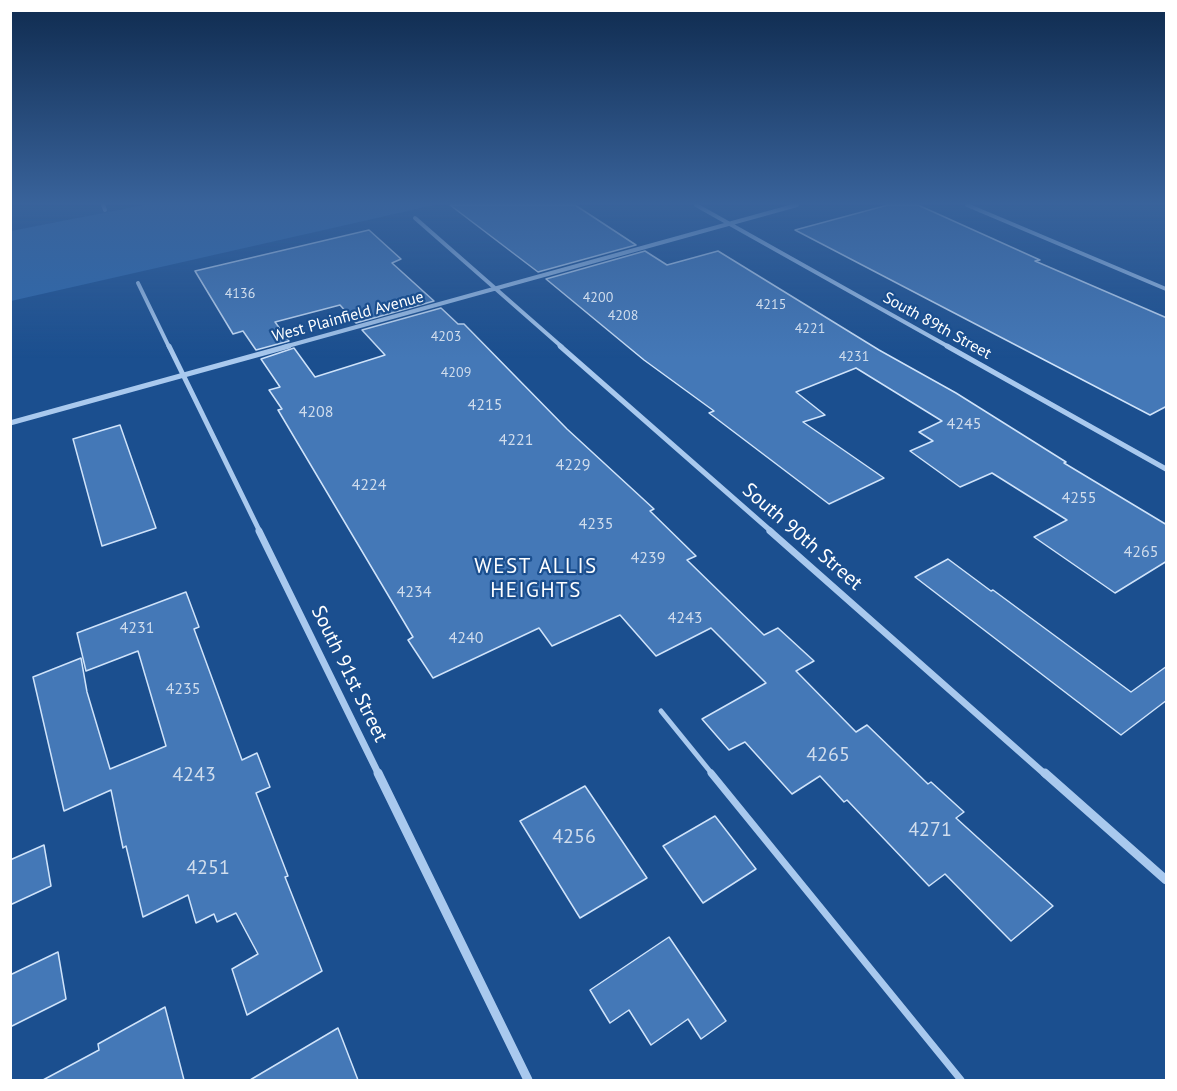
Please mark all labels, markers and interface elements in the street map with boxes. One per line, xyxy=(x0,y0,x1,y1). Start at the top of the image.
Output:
house number: 4136 xyxy=(225,286,255,302)
street label: West Plainfield Avenue xyxy=(270,288,426,346)
street label: South 89th Street xyxy=(879,288,995,364)
house number: 4200 xyxy=(583,290,613,306)
house number: 4215 xyxy=(756,297,786,313)
house number: 4208 xyxy=(608,308,638,324)
house number: 4221 xyxy=(795,321,825,337)
house number: 4203 xyxy=(431,329,461,345)
house number: 4231 xyxy=(839,349,869,365)
house number: 4209 xyxy=(441,365,471,381)
house number: 4215 xyxy=(468,395,502,415)
house number: 4208 xyxy=(299,402,333,422)
house number: 4245 xyxy=(947,414,981,434)
house number: 4221 xyxy=(499,430,533,450)
house number: 4229 xyxy=(556,455,590,475)
house number: 4224 xyxy=(352,475,386,495)
street label: South 90th Street xyxy=(737,478,867,596)
house number: 4255 xyxy=(1062,488,1096,508)
house number: 4235 xyxy=(579,514,613,534)
house number: 4265 xyxy=(1124,542,1158,562)
house number: 4239 xyxy=(631,548,665,568)
district label: WEST ALLIS HEIGHTS xyxy=(474,554,598,604)
house number: 4234 xyxy=(397,582,431,602)
street label: South 91st Street xyxy=(306,602,392,746)
house number: 4243 xyxy=(668,608,702,628)
house number: 4231 xyxy=(120,618,154,638)
house number: 4240 xyxy=(449,628,483,648)
house number: 4235 xyxy=(166,679,200,699)
house number: 4265 xyxy=(806,743,850,767)
house number: 4243 xyxy=(172,763,216,787)
house number: 4271 xyxy=(908,818,952,842)
house number: 4256 xyxy=(552,825,596,849)
house number: 4251 xyxy=(186,856,230,880)

